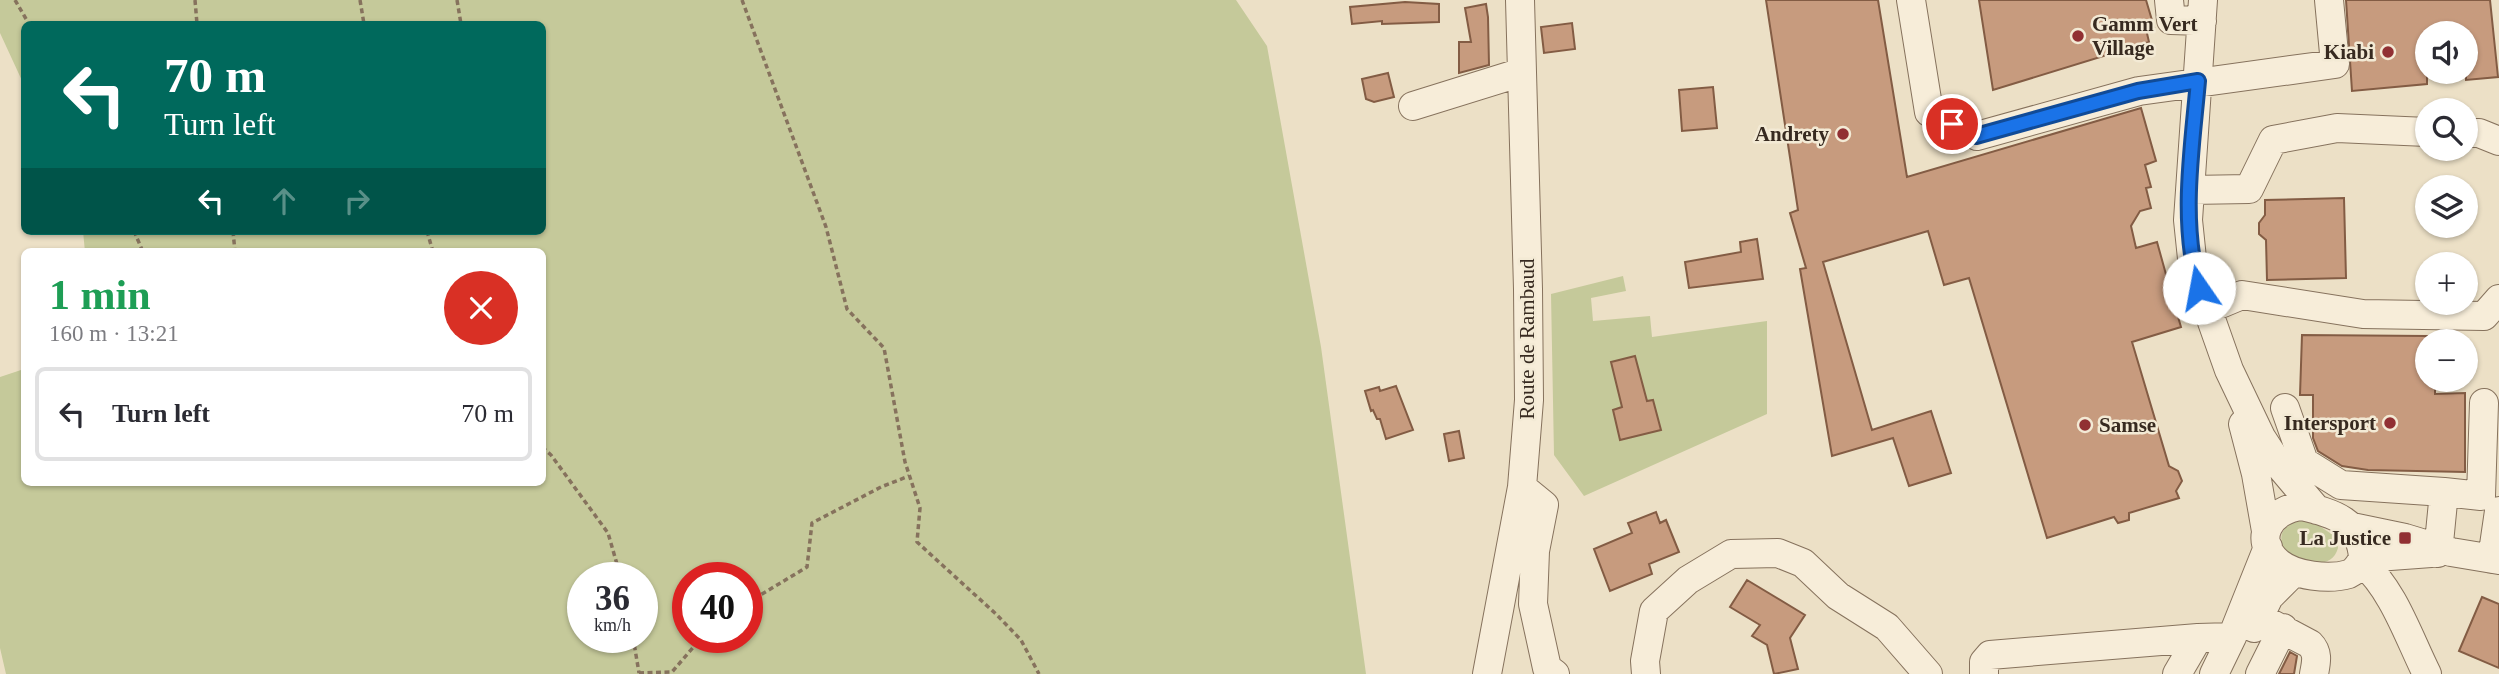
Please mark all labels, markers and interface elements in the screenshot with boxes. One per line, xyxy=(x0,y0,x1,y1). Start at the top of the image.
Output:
place label: Gamm Vert Village xyxy=(2092,12,2198,60)
map controls xyxy=(2415,21,2478,392)
button: sound xyxy=(2415,21,2478,84)
marker: Gamm Vert Village xyxy=(2070,28,2086,44)
place label: Kiabi xyxy=(2324,40,2374,64)
marker: Kiabi xyxy=(2380,44,2396,60)
text: 70 m xyxy=(164,48,266,103)
icon: left xyxy=(49,49,140,140)
pin xyxy=(1922,94,1982,154)
button: search xyxy=(2415,98,2478,161)
icon: arrive xyxy=(1933,105,1971,143)
text: Turn left xyxy=(164,106,276,142)
place label: Andrety xyxy=(1755,122,1829,146)
marker: Andrety xyxy=(1835,126,1851,142)
button: layers xyxy=(2415,175,2478,238)
icon: left xyxy=(192,182,230,220)
icon: ahead xyxy=(265,182,303,220)
icon: right xyxy=(338,182,376,220)
position arrow xyxy=(2162,251,2236,325)
button: + xyxy=(2415,252,2478,315)
street label: Route de Rambaud xyxy=(1515,258,1539,419)
button: close xyxy=(444,271,518,345)
text: 1 min xyxy=(49,272,151,318)
text: 160 m · 13:21 xyxy=(49,321,179,346)
button: − xyxy=(2415,329,2478,392)
icon: left xyxy=(53,395,91,433)
text: Turn left xyxy=(112,399,210,428)
text: 70 m xyxy=(461,399,514,428)
place label: Intersport xyxy=(2284,411,2376,435)
place label: Samse xyxy=(2099,413,2156,437)
marker: Intersport xyxy=(2382,415,2398,431)
marker: Samse xyxy=(2077,417,2093,433)
place label: La Justice xyxy=(2299,526,2391,550)
marker: La Justice xyxy=(2397,530,2413,546)
speed limit sign: 40 xyxy=(672,562,763,653)
text: 36 xyxy=(595,579,630,618)
text: km/h xyxy=(594,615,631,635)

